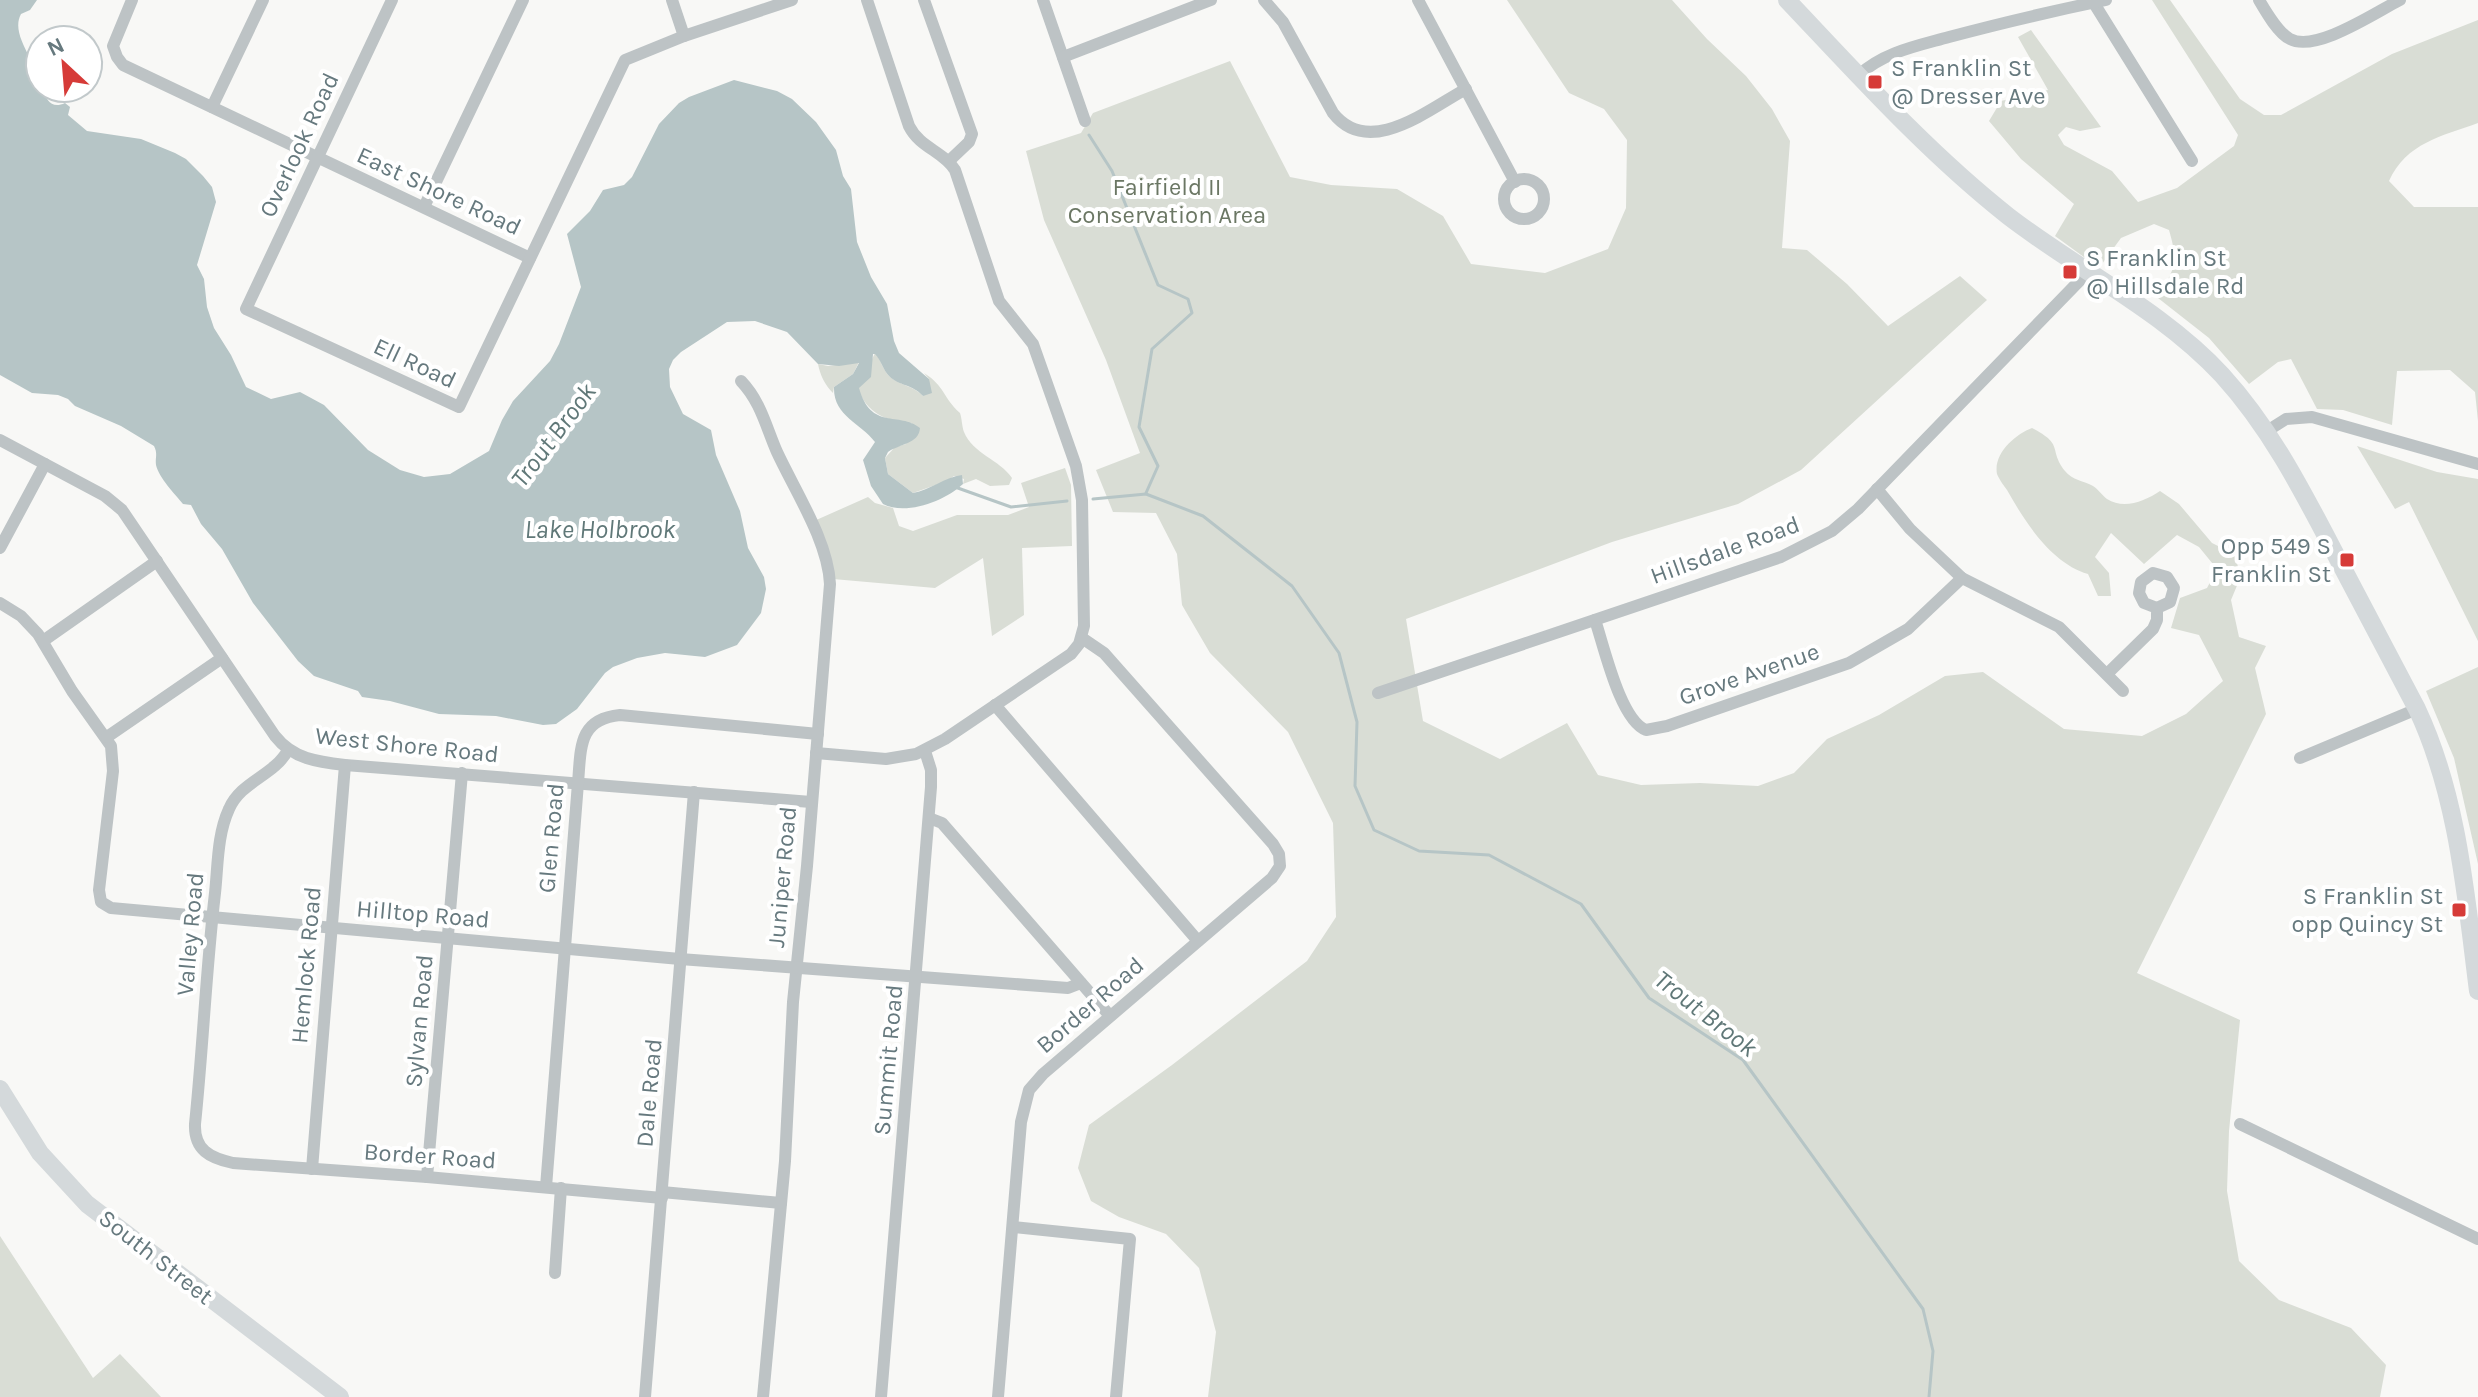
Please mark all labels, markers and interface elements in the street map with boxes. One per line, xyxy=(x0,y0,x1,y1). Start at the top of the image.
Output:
north arrow xyxy=(24,24,104,104)
text: N xyxy=(43,32,68,62)
place label: S Franklin St @ Dresser Ave xyxy=(1891,54,2046,110)
street label: Overlook Road xyxy=(253,68,345,222)
marker: S Franklin St @ Dresser Ave xyxy=(1866,73,1884,91)
street label: East Shore Road xyxy=(352,141,526,241)
park label: Fairfield II Conservation Area xyxy=(1068,173,1266,229)
place label: S Franklin St @ Hillsdale Rd xyxy=(2086,244,2245,300)
marker: S Franklin St @ Hillsdale Rd xyxy=(2061,263,2079,281)
street label: Ell Road xyxy=(369,332,461,394)
water label: Trout Brook xyxy=(504,376,603,494)
street label: Hillsdale Road xyxy=(1647,510,1803,590)
water label: Lake Holbrook xyxy=(524,514,676,545)
place label: Opp 549 S Franklin St xyxy=(2211,532,2331,588)
marker: Opp 549 S Franklin St xyxy=(2338,551,2356,569)
street label: Grove Avenue xyxy=(1675,637,1823,711)
street label: West Shore Road xyxy=(314,721,500,769)
street label: Glen Road xyxy=(532,782,570,894)
street label: Juniper Road xyxy=(762,805,802,949)
street label: Valley Road xyxy=(171,871,209,997)
place label: S Franklin St opp Quincy St xyxy=(2292,882,2443,938)
street label: Hemlock Road xyxy=(285,885,327,1045)
street label: Hilltop Road xyxy=(355,894,491,934)
marker: S Franklin St opp Quincy St xyxy=(2450,901,2468,919)
street label: Border Road xyxy=(1031,951,1149,1059)
street label: Sylvan Road xyxy=(399,953,439,1089)
water label: Trout Brook xyxy=(1648,963,1764,1064)
street label: Summit Road xyxy=(867,984,909,1136)
street label: Dale Road xyxy=(630,1037,668,1149)
street label: Border Road xyxy=(363,1137,497,1175)
street label: South Street xyxy=(93,1204,219,1310)

